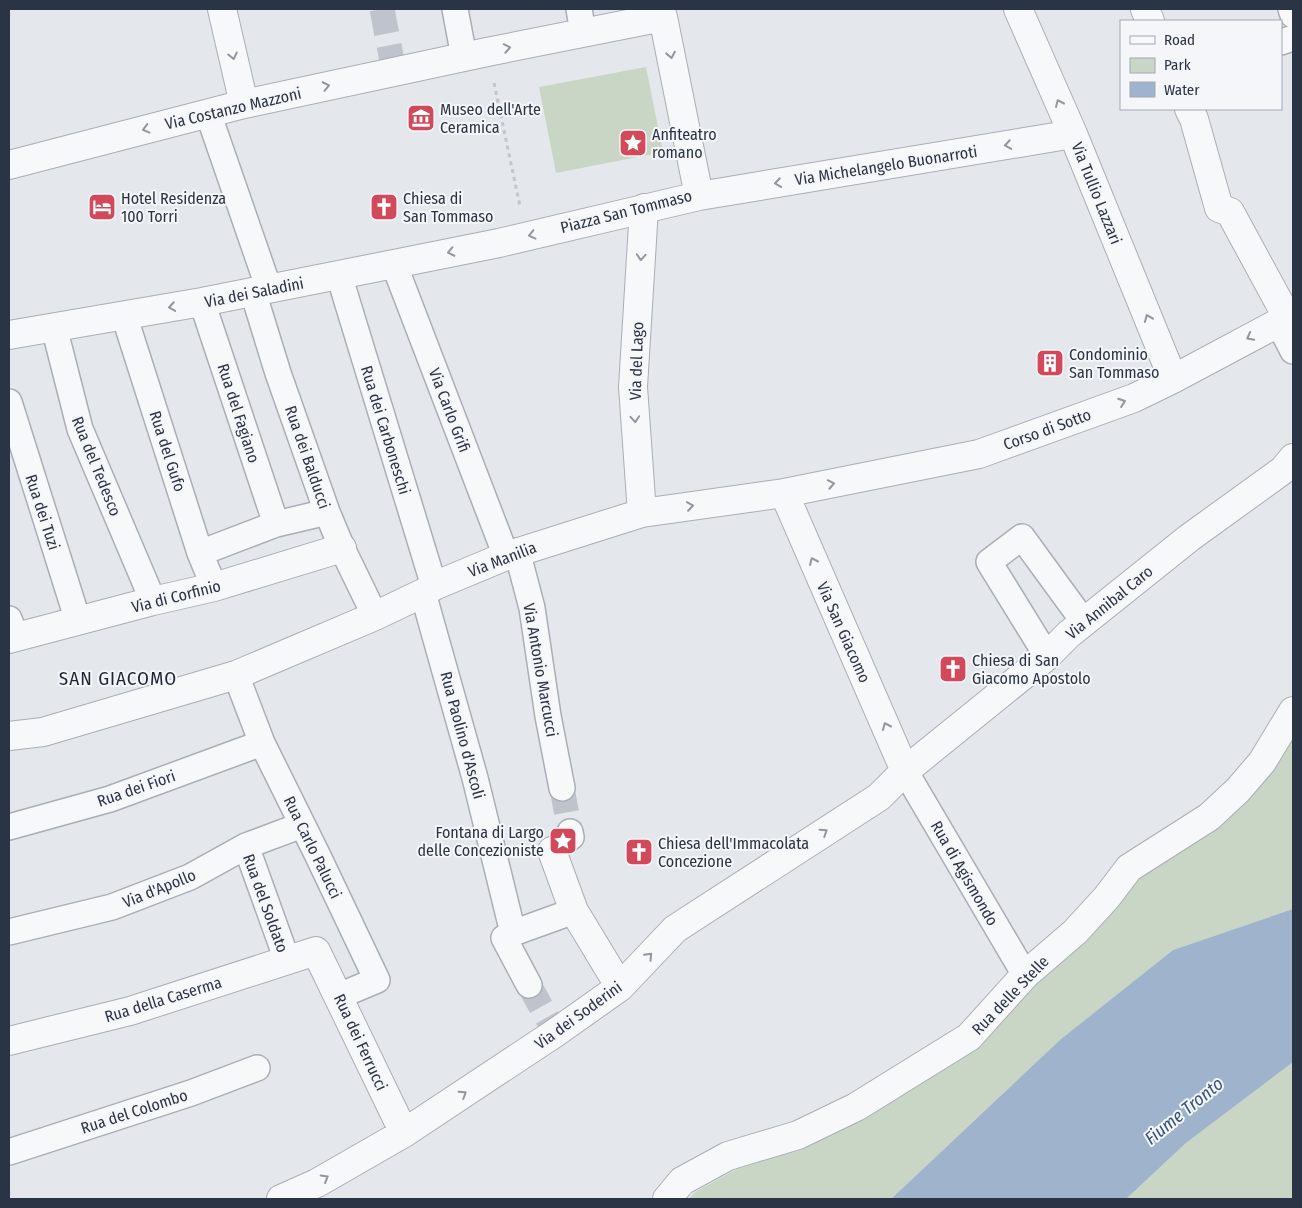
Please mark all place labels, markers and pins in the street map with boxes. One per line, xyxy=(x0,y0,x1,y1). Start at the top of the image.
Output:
place label: Museo dell'Arte Ceramica xyxy=(440,100,541,137)
museum icon: Museo dell'Arte Ceramica xyxy=(406,103,436,133)
place label: Anfiteatro romano xyxy=(652,125,717,162)
place icon: Anfiteatro romano xyxy=(618,128,648,158)
place label: Hotel Residenza 100 Torri xyxy=(121,189,226,226)
place label: Chiesa di San Tommaso xyxy=(403,189,494,226)
hotel icon: Hotel Residenza 100 Torri xyxy=(87,192,117,222)
church icon: Chiesa di San Tommaso xyxy=(369,192,399,222)
place label: Condominio San Tommaso xyxy=(1069,345,1160,382)
building icon: Condominio San Tommaso xyxy=(1035,348,1065,378)
place label: Chiesa di San Giacomo Apostolo xyxy=(972,651,1091,688)
church icon: Chiesa di San Giacomo Apostolo xyxy=(938,654,968,684)
place label: Fontana di Largo delle Concezioniste xyxy=(418,823,544,860)
place icon: Fontana di Largo delle Concezioniste xyxy=(548,826,578,856)
place label: Chiesa dell'Immacolata Concezione xyxy=(658,834,809,871)
church icon: Chiesa dell'Immacolata Concezione xyxy=(624,837,654,867)

